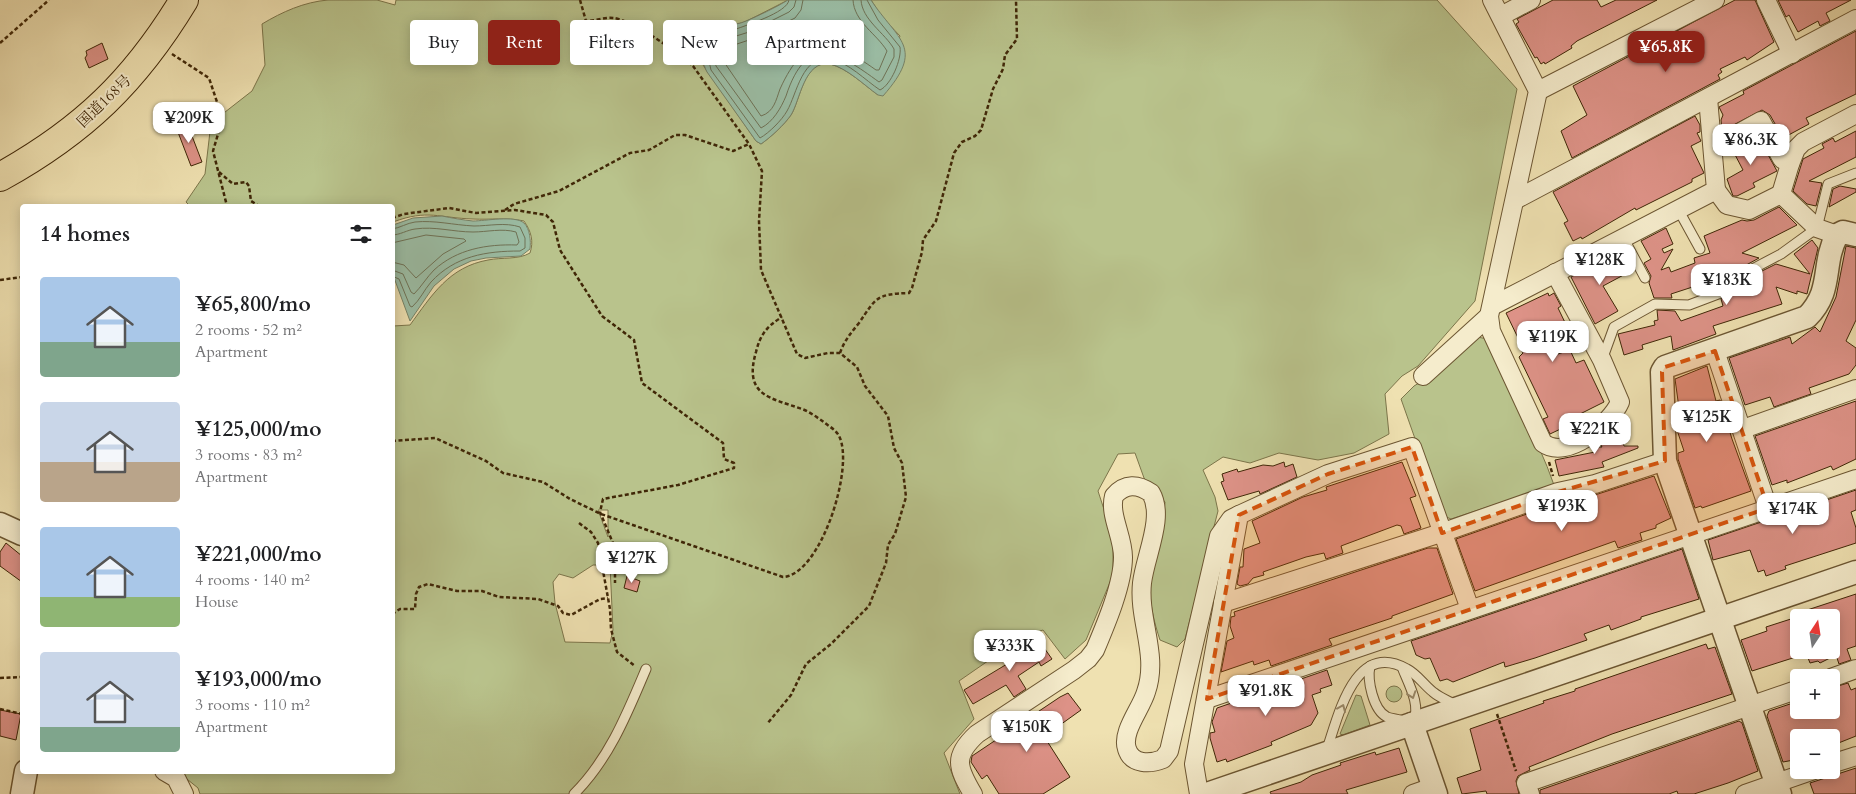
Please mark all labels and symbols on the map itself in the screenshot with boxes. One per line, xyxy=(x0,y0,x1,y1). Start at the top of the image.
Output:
pin: ¥65.8K xyxy=(1625,30,1707,73)
street label: 国道168号 xyxy=(73,70,135,132)
pin: ¥209K xyxy=(154,102,224,144)
pin: ¥86.3K xyxy=(1710,124,1792,166)
pin: ¥128K xyxy=(1565,244,1635,286)
pin: ¥183K xyxy=(1692,264,1762,306)
pin: ¥119K xyxy=(1518,320,1588,363)
pin: ¥125K xyxy=(1672,400,1742,443)
pin: ¥221K xyxy=(1560,412,1630,455)
pin: ¥193K xyxy=(1527,490,1597,532)
pin: ¥174K xyxy=(1758,492,1828,535)
pin: ¥127K xyxy=(597,542,667,584)
north arrow xyxy=(1790,609,1840,659)
pin: ¥333K xyxy=(975,630,1045,672)
pin: ¥91.8K xyxy=(1225,674,1307,717)
one-way arrow xyxy=(1407,691,1417,699)
one-way arrow xyxy=(1336,705,1346,713)
pin: ¥150K xyxy=(992,710,1062,753)

